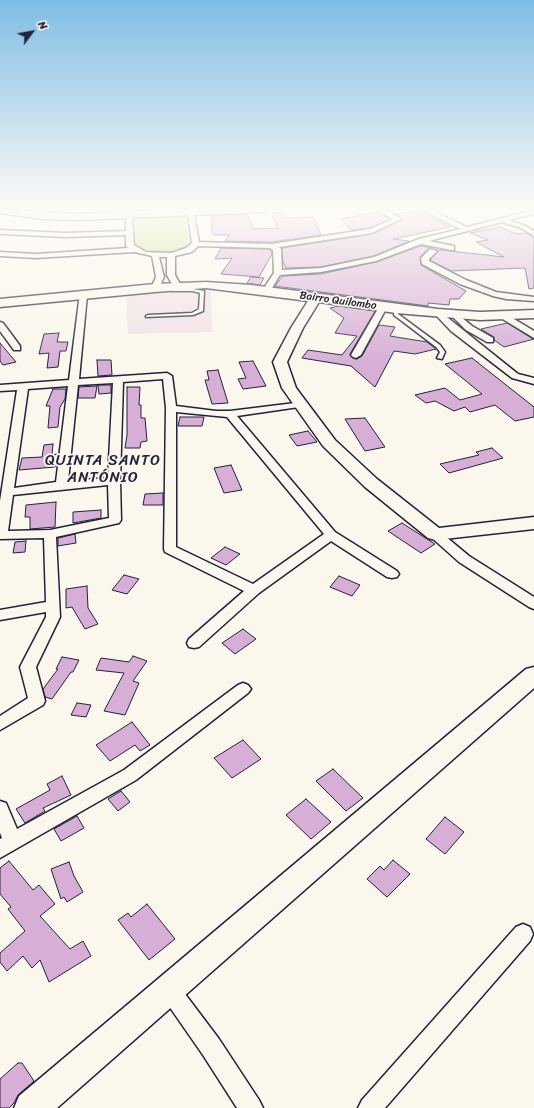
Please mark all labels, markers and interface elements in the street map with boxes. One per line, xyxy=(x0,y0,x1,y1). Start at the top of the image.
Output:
north arrow xyxy=(12,12,52,52)
text: N xyxy=(33,17,53,34)
street label: Bairro Quilombo xyxy=(299,289,377,313)
district label: QUINTA SANTO ANTÓNIO xyxy=(46,452,160,487)

